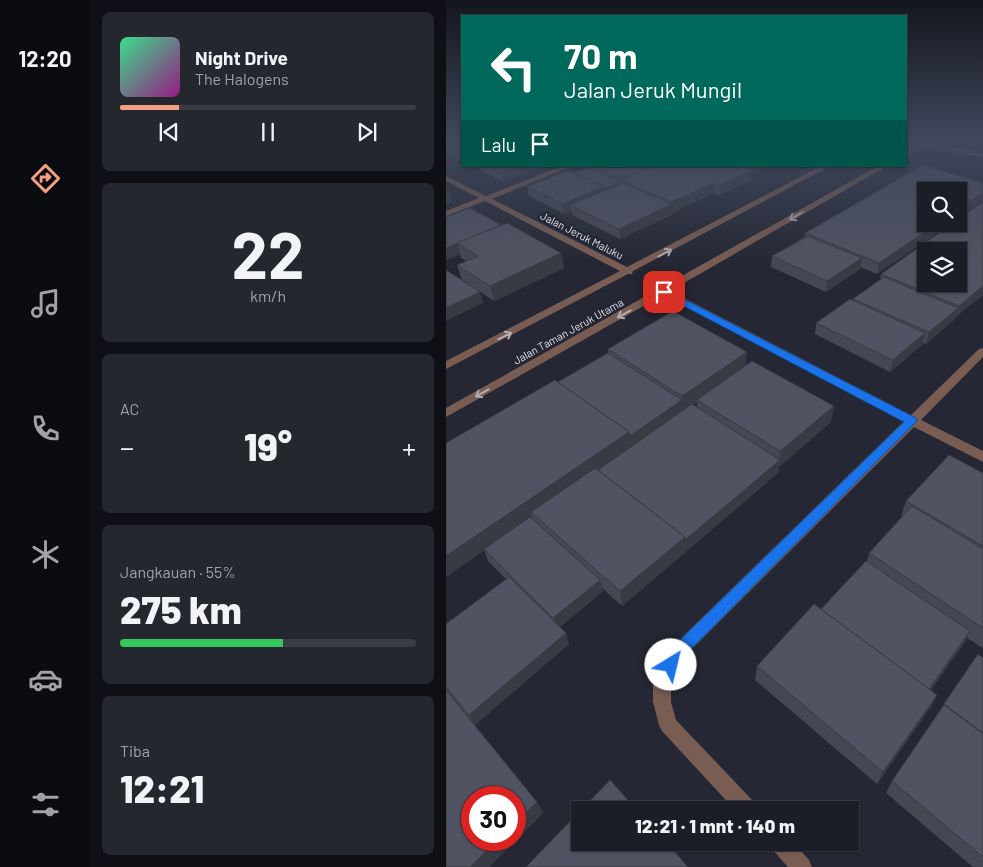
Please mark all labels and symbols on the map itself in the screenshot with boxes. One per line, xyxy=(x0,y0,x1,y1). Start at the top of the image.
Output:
street label: Jalan Jeruk Maluku xyxy=(538,208,626,262)
one-way arrow xyxy=(789,212,804,222)
one-way arrow xyxy=(657,248,672,258)
pin xyxy=(643,271,685,313)
street label: Jalan Taman Jeruk Utama xyxy=(511,295,625,367)
one-way arrow xyxy=(617,309,632,319)
one-way arrow xyxy=(497,331,512,340)
one-way arrow xyxy=(475,389,490,398)
position arrow xyxy=(644,638,696,690)
speed limit sign: 30 xyxy=(461,786,526,851)

